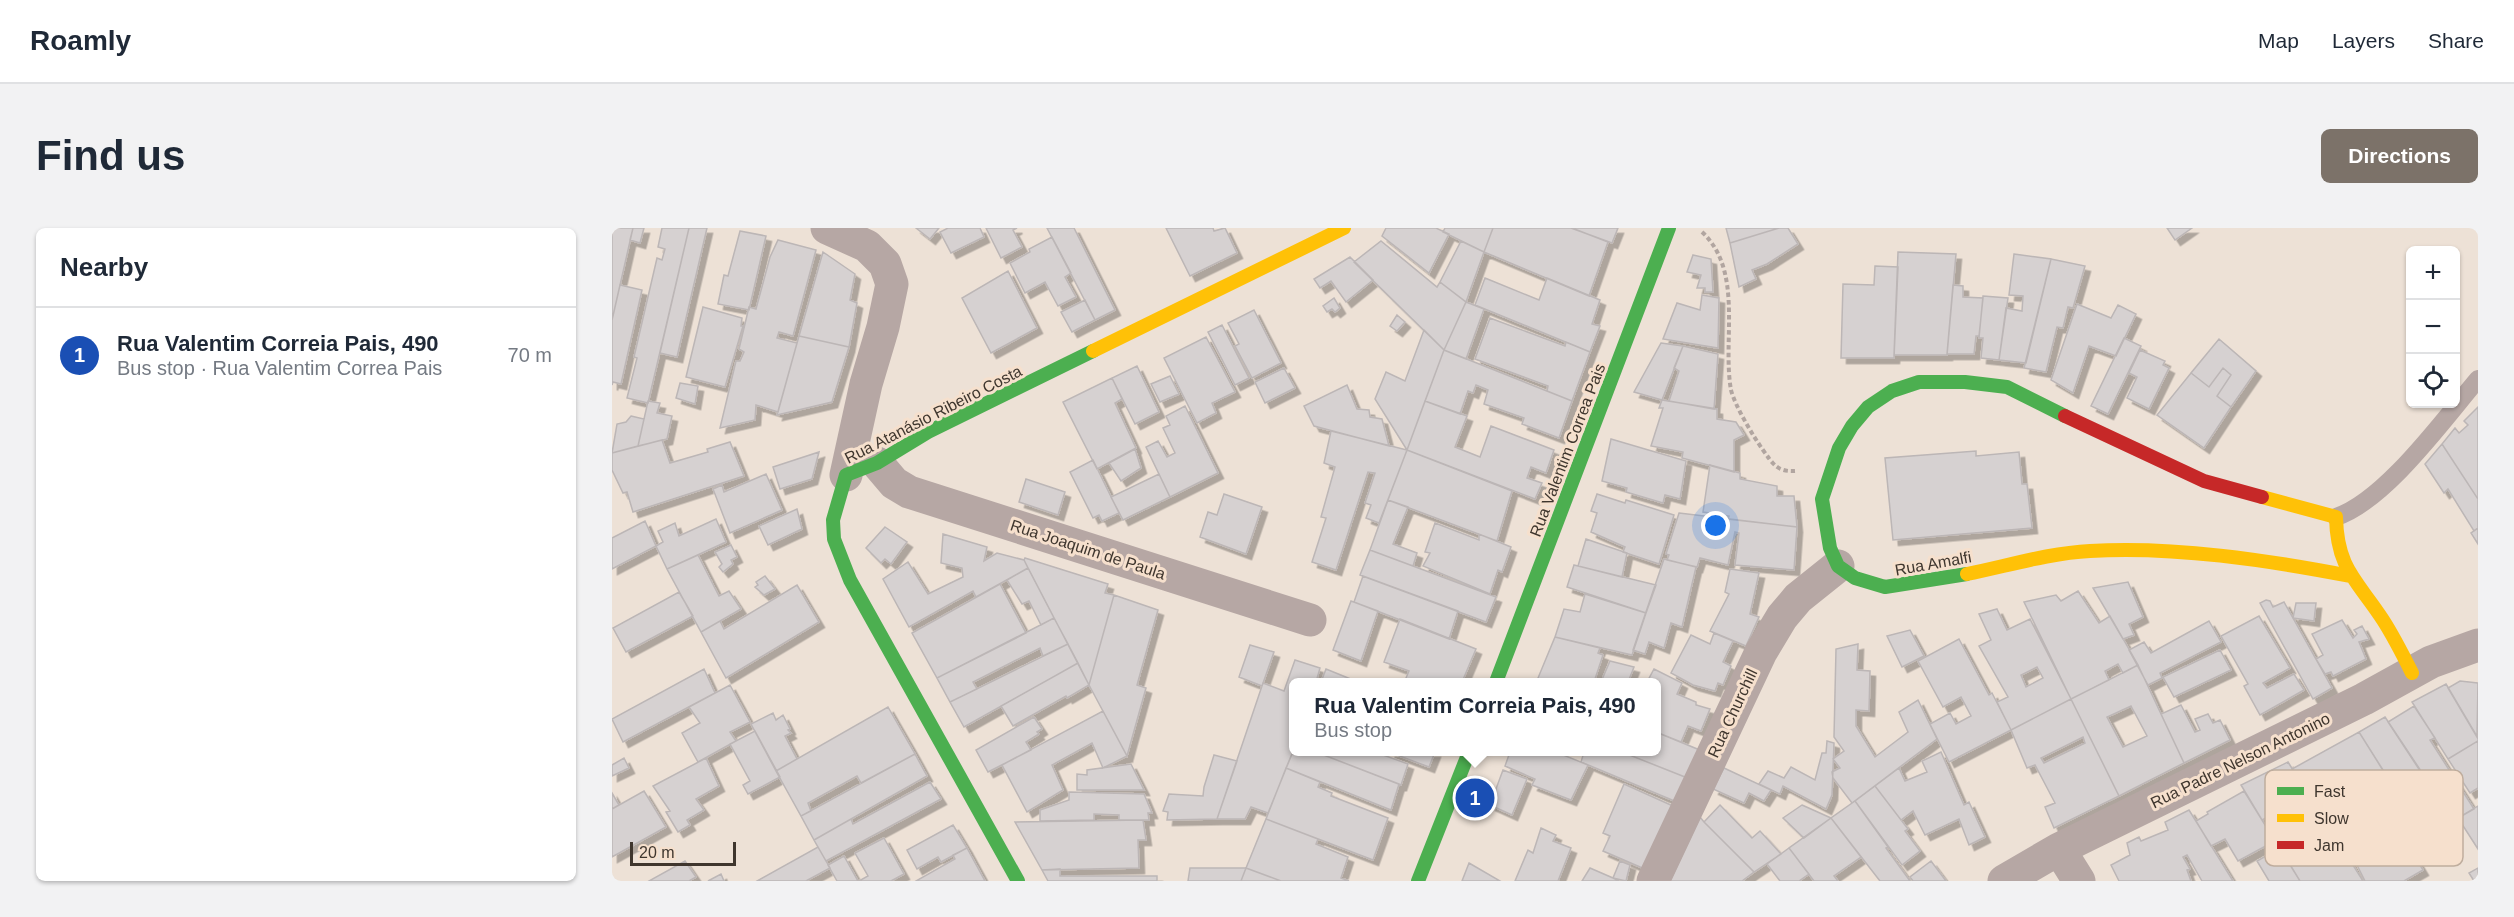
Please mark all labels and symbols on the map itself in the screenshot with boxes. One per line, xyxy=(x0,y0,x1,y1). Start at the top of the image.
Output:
street label: Rua Valentim Correa Pais xyxy=(1527,361,1608,539)
street label: Rua Atanásio Ribeiro Costa xyxy=(842,362,1025,467)
your location xyxy=(1701,511,1730,540)
street label: Rua Joaquim de Paula xyxy=(1008,516,1168,583)
street label: Rua Amalfi xyxy=(1894,548,1973,579)
street label: Rua Churchill xyxy=(1704,666,1760,760)
street label: Rua Padre Nelson Antonino xyxy=(2148,709,2333,811)
legend xyxy=(2265,770,2463,866)
pin: 1 xyxy=(1456,776,1494,820)
text: Fast xyxy=(2314,783,2346,800)
text: Slow xyxy=(2314,810,2349,827)
text: Jam xyxy=(2314,837,2344,854)
scale bar xyxy=(630,839,736,866)

